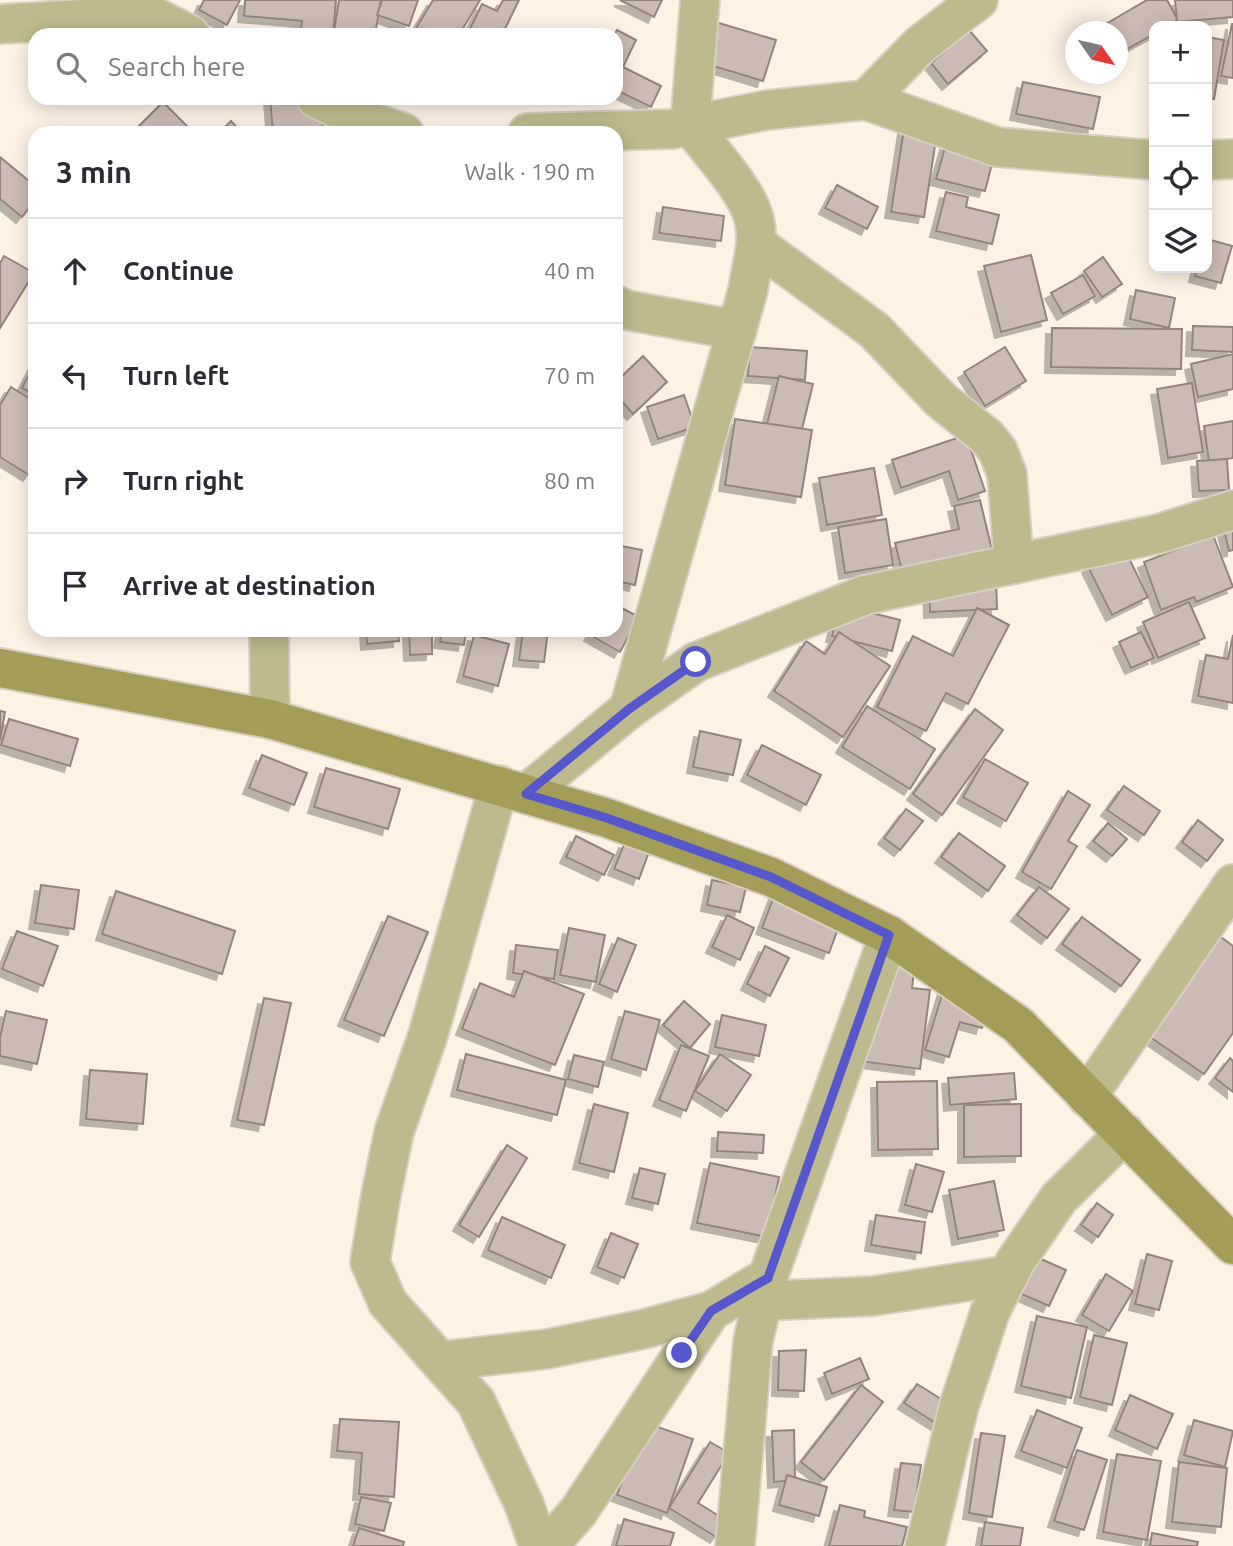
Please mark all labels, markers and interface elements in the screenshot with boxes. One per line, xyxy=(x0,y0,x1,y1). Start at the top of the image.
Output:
north arrow xyxy=(1065,21,1128,84)
map controls xyxy=(1149,21,1212,273)
button: + xyxy=(1149,21,1212,84)
search box xyxy=(28,28,623,105)
icon: search xyxy=(52,48,90,86)
text: Search here xyxy=(108,52,245,81)
button: − xyxy=(1149,84,1212,147)
button: locate xyxy=(1149,147,1212,210)
text: 3 min xyxy=(56,155,132,189)
text: Walk · 190 m xyxy=(464,159,595,184)
button: layers xyxy=(1149,210,1212,273)
icon: ahead xyxy=(56,252,94,290)
text: Continue xyxy=(123,256,234,285)
text: 40 m xyxy=(544,258,595,283)
icon: left xyxy=(56,357,94,395)
text: Turn left xyxy=(123,361,229,390)
text: 70 m xyxy=(544,363,595,388)
icon: right xyxy=(56,462,94,500)
text: Turn right xyxy=(123,466,244,495)
text: 80 m xyxy=(544,468,595,493)
icon: arrive xyxy=(56,567,94,605)
text: Arrive at destination xyxy=(123,571,376,600)
route start xyxy=(680,646,711,677)
route end xyxy=(666,1337,697,1368)

